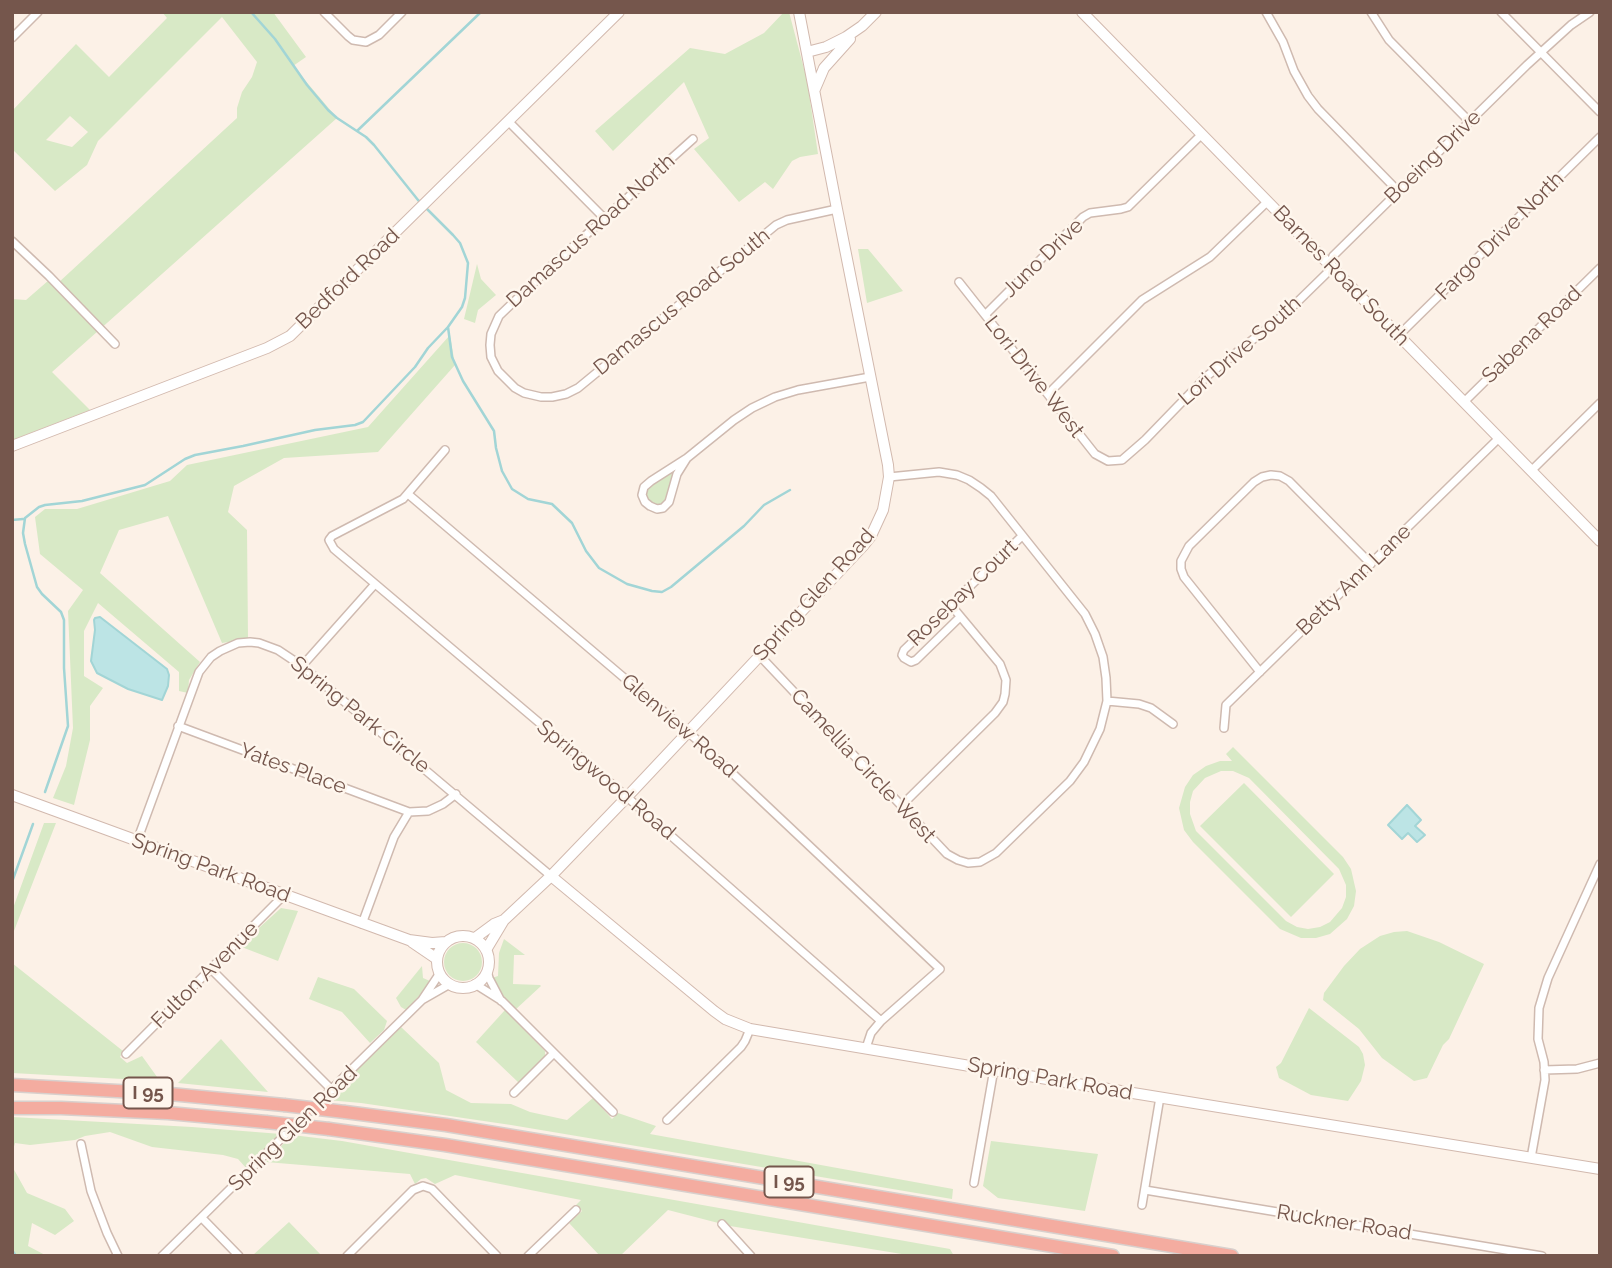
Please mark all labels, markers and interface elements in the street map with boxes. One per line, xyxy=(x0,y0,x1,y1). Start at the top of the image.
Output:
street label: Boeing Drive xyxy=(1380,105,1486,209)
street label: Damascus Road North xyxy=(502,149,680,313)
street label: Fargo Drive North xyxy=(1431,167,1569,305)
street label: Barnes Road South xyxy=(1267,200,1415,352)
street label: Juno Drive xyxy=(997,213,1089,303)
street label: Bedford Road xyxy=(291,223,405,335)
street label: Damascus Road South xyxy=(589,223,775,381)
street label: Sabena Road xyxy=(1477,281,1587,389)
street label: Lori Drive South xyxy=(1174,291,1306,411)
street label: Lori Drive West xyxy=(979,311,1089,443)
street label: Betty Ann Lane xyxy=(1292,519,1416,641)
street label: Spring Glen Road xyxy=(748,524,880,666)
street label: Rosebay Court xyxy=(903,534,1023,652)
street label: Spring Park Circle xyxy=(285,651,435,779)
street label: Glenview Road xyxy=(616,669,742,783)
street label: Camellia Circle West xyxy=(785,684,941,848)
street label: Springwood Road xyxy=(532,715,680,845)
street label: Yates Place xyxy=(236,738,350,800)
street label: Spring Park Road xyxy=(128,828,294,908)
street label: Fulton Avenue xyxy=(146,916,264,1034)
street label: Spring Park Road xyxy=(966,1052,1134,1106)
street label: Spring Glen Road xyxy=(223,1061,363,1197)
road number: I 95 xyxy=(124,1078,172,1108)
road number: I 95 xyxy=(764,1166,814,1198)
street label: Ruckner Road xyxy=(1275,1200,1413,1246)

